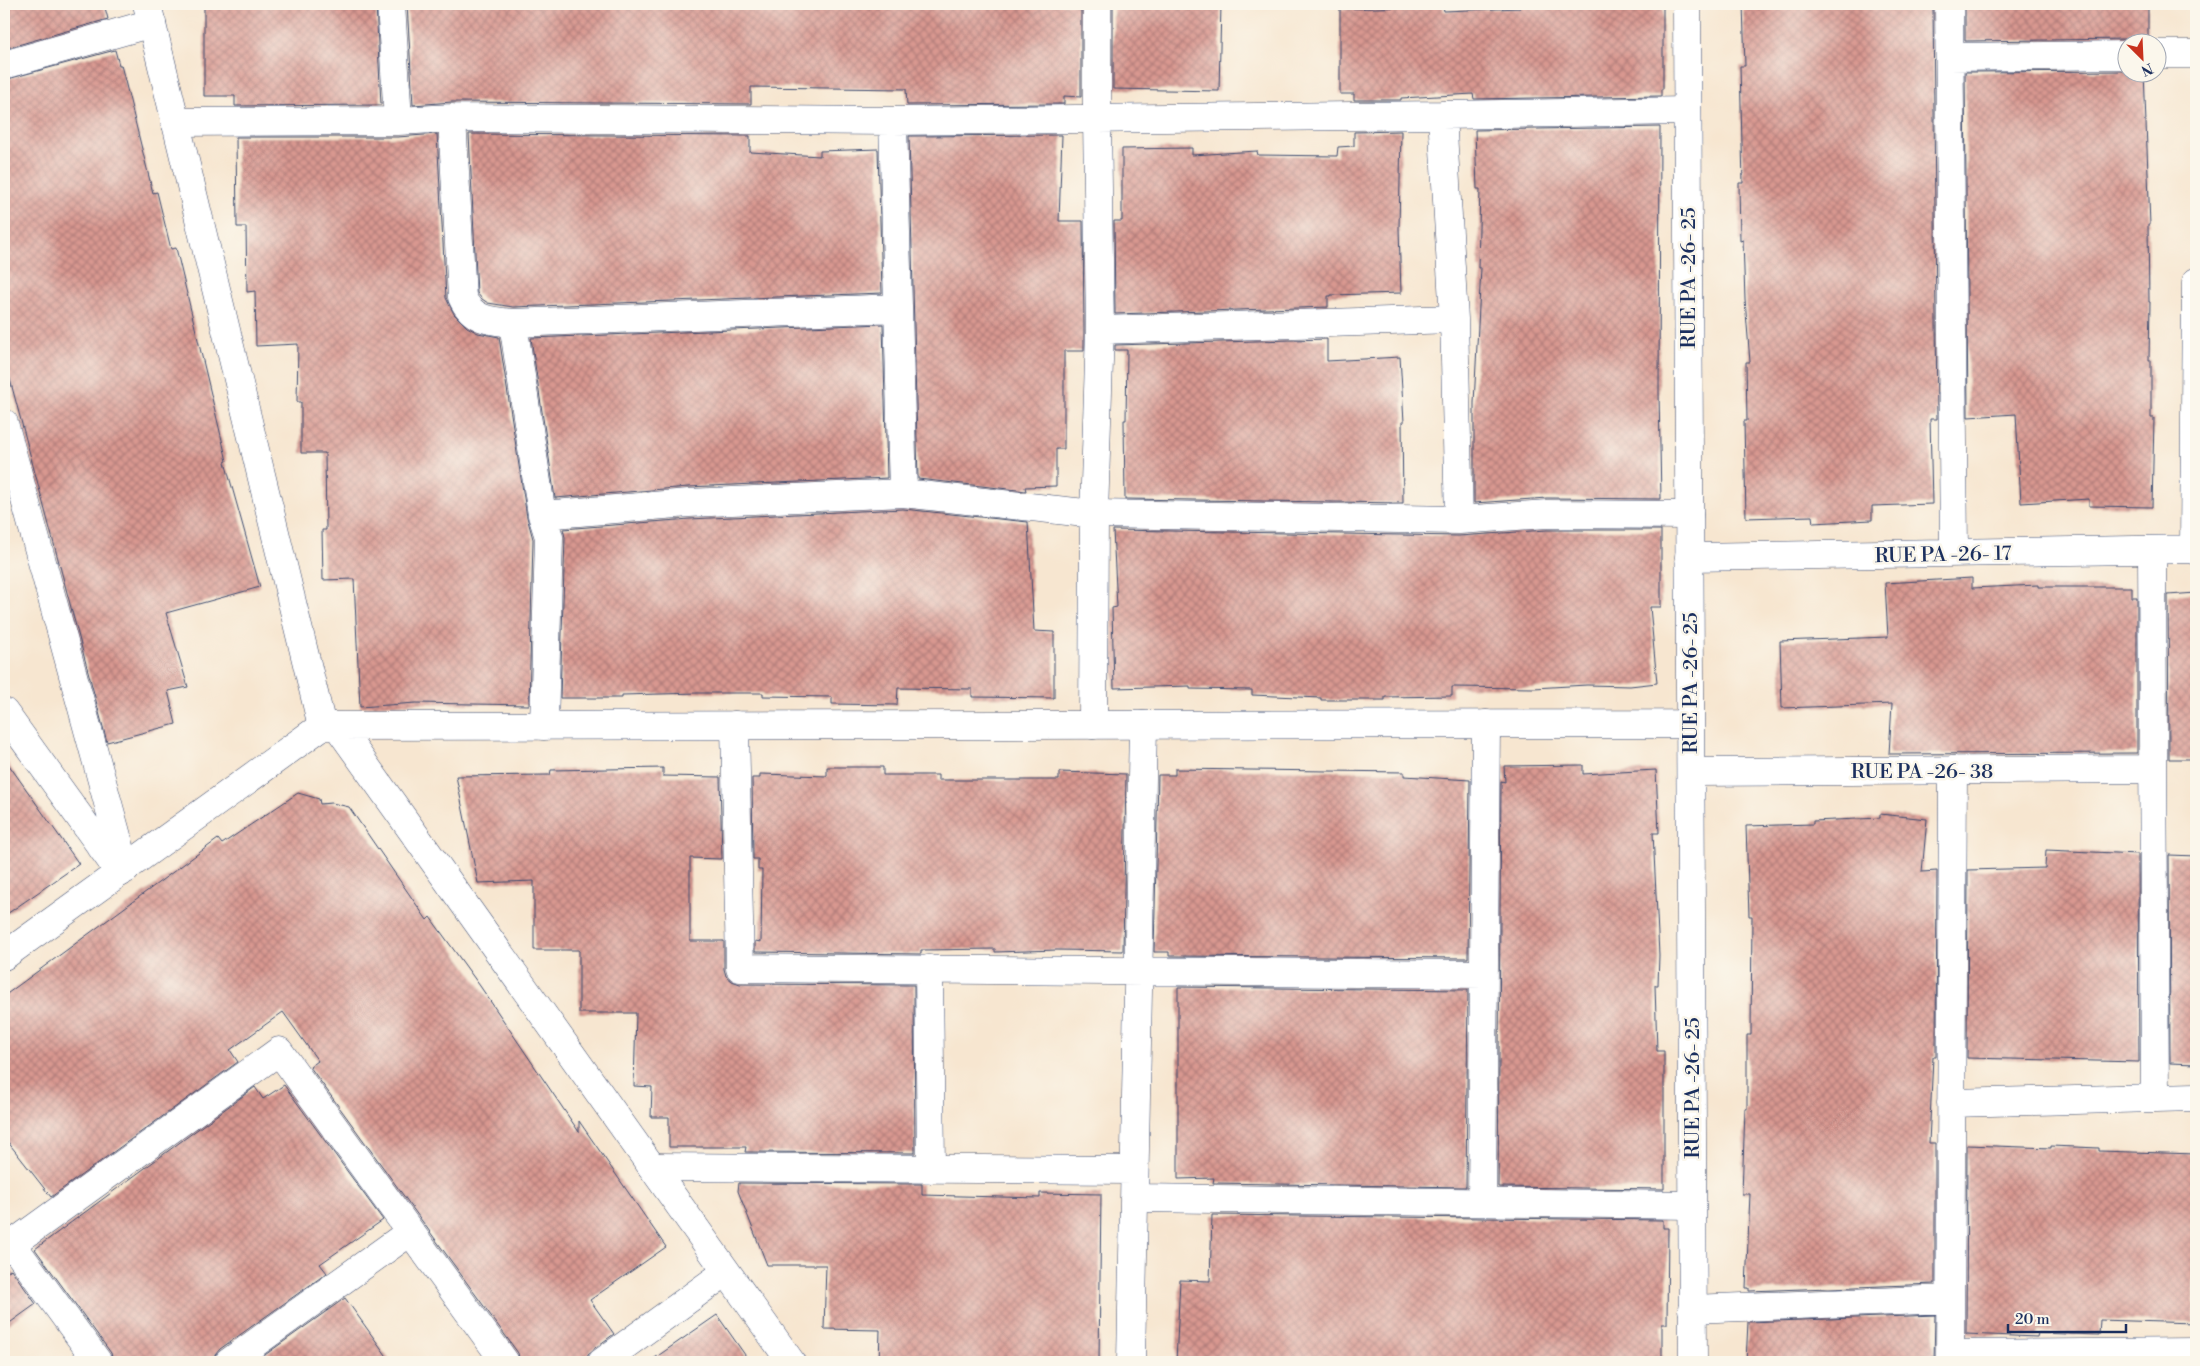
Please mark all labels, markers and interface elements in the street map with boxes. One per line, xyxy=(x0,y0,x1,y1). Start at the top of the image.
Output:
north arrow xyxy=(2118,32,2168,82)
text: N xyxy=(2138,58,2156,79)
street label: RUE PA -26- 25 xyxy=(1677,207,1702,349)
street label: RUE PA -26- 17 xyxy=(1874,542,2012,569)
street label: RUE PA -26- 25 xyxy=(1679,612,1704,754)
street label: RUE PA -26- 38 xyxy=(1851,760,1993,785)
street label: RUE PA -26- 25 xyxy=(1681,1017,1706,1159)
scale bar xyxy=(2008,1301,2125,1333)
text: 20 m xyxy=(2015,1310,2050,1329)

